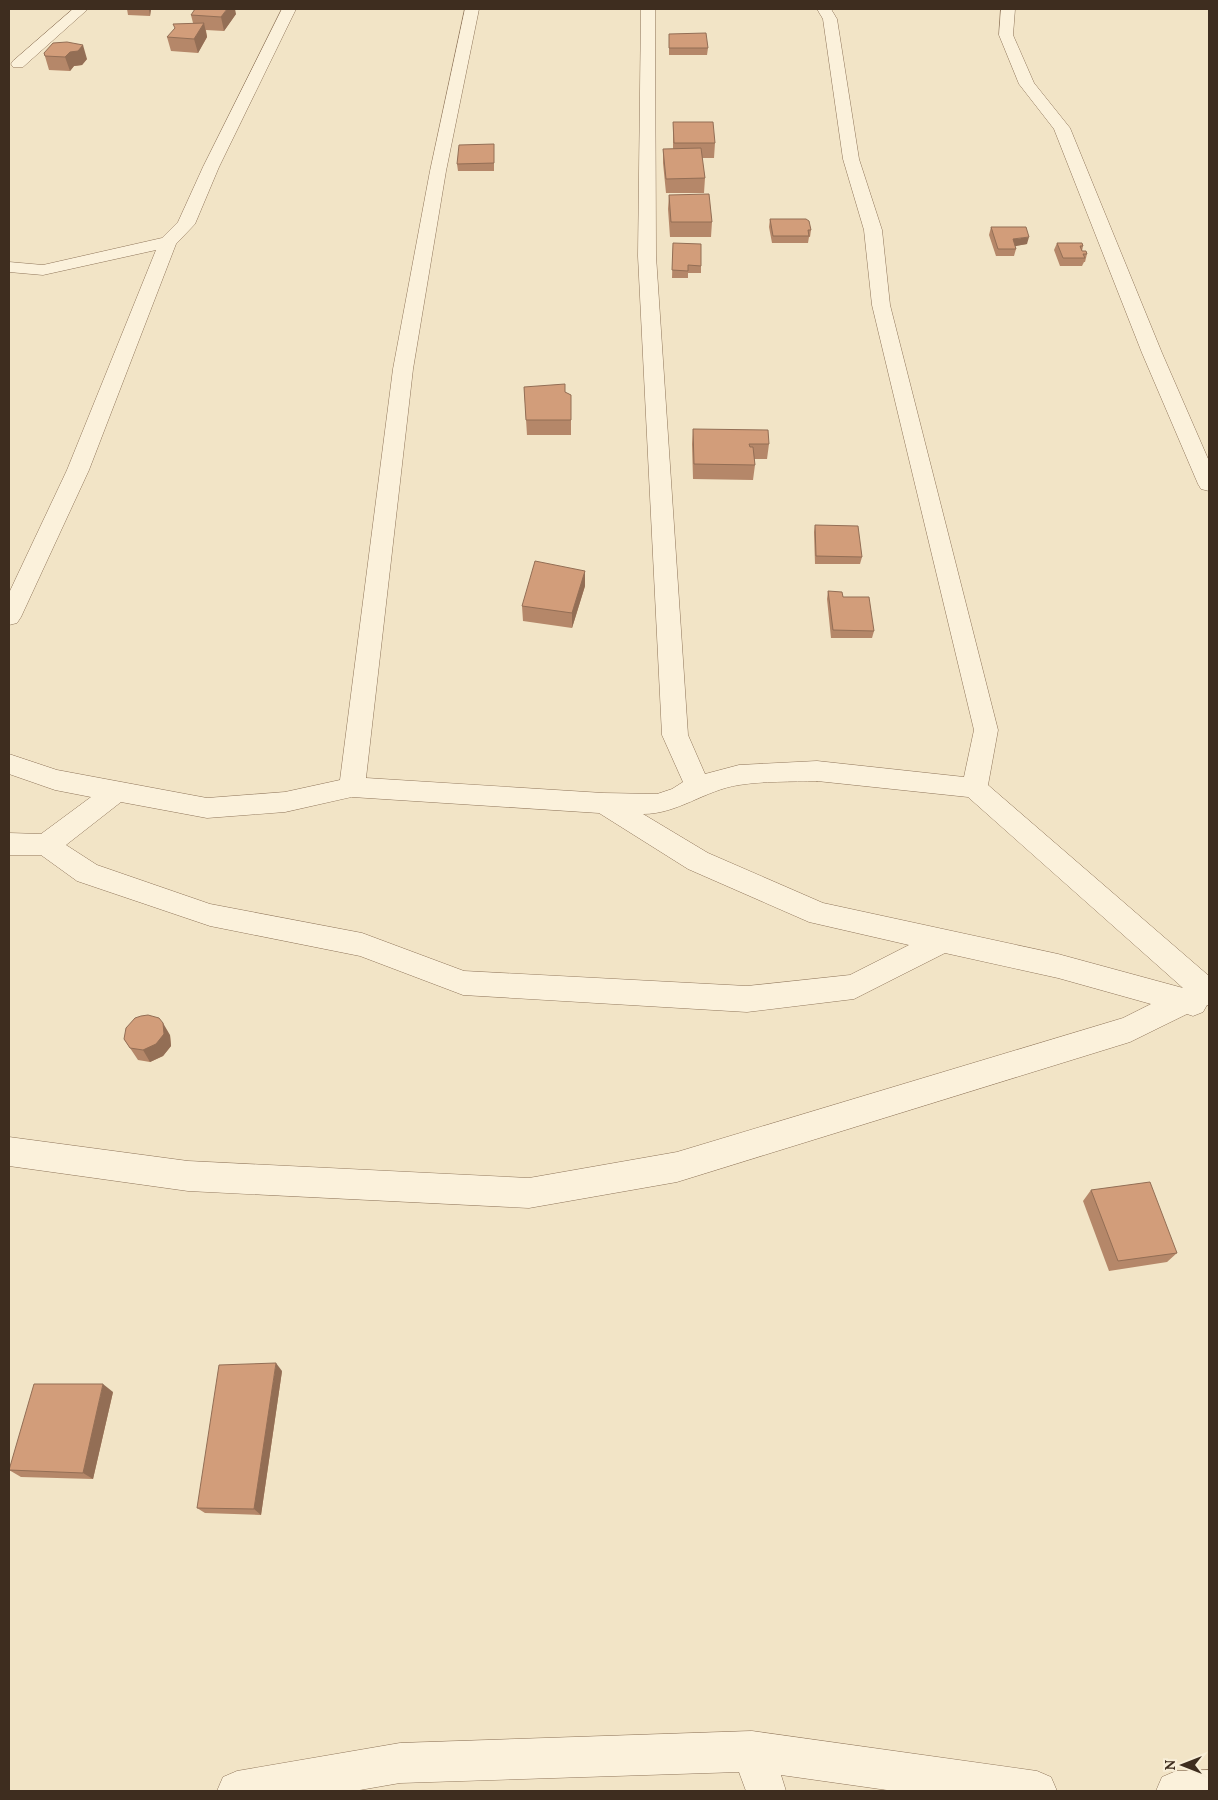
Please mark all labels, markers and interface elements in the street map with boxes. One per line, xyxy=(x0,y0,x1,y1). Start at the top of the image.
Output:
north arrow xyxy=(1158,1740,1208,1790)
text: N xyxy=(1161,1759,1179,1770)

